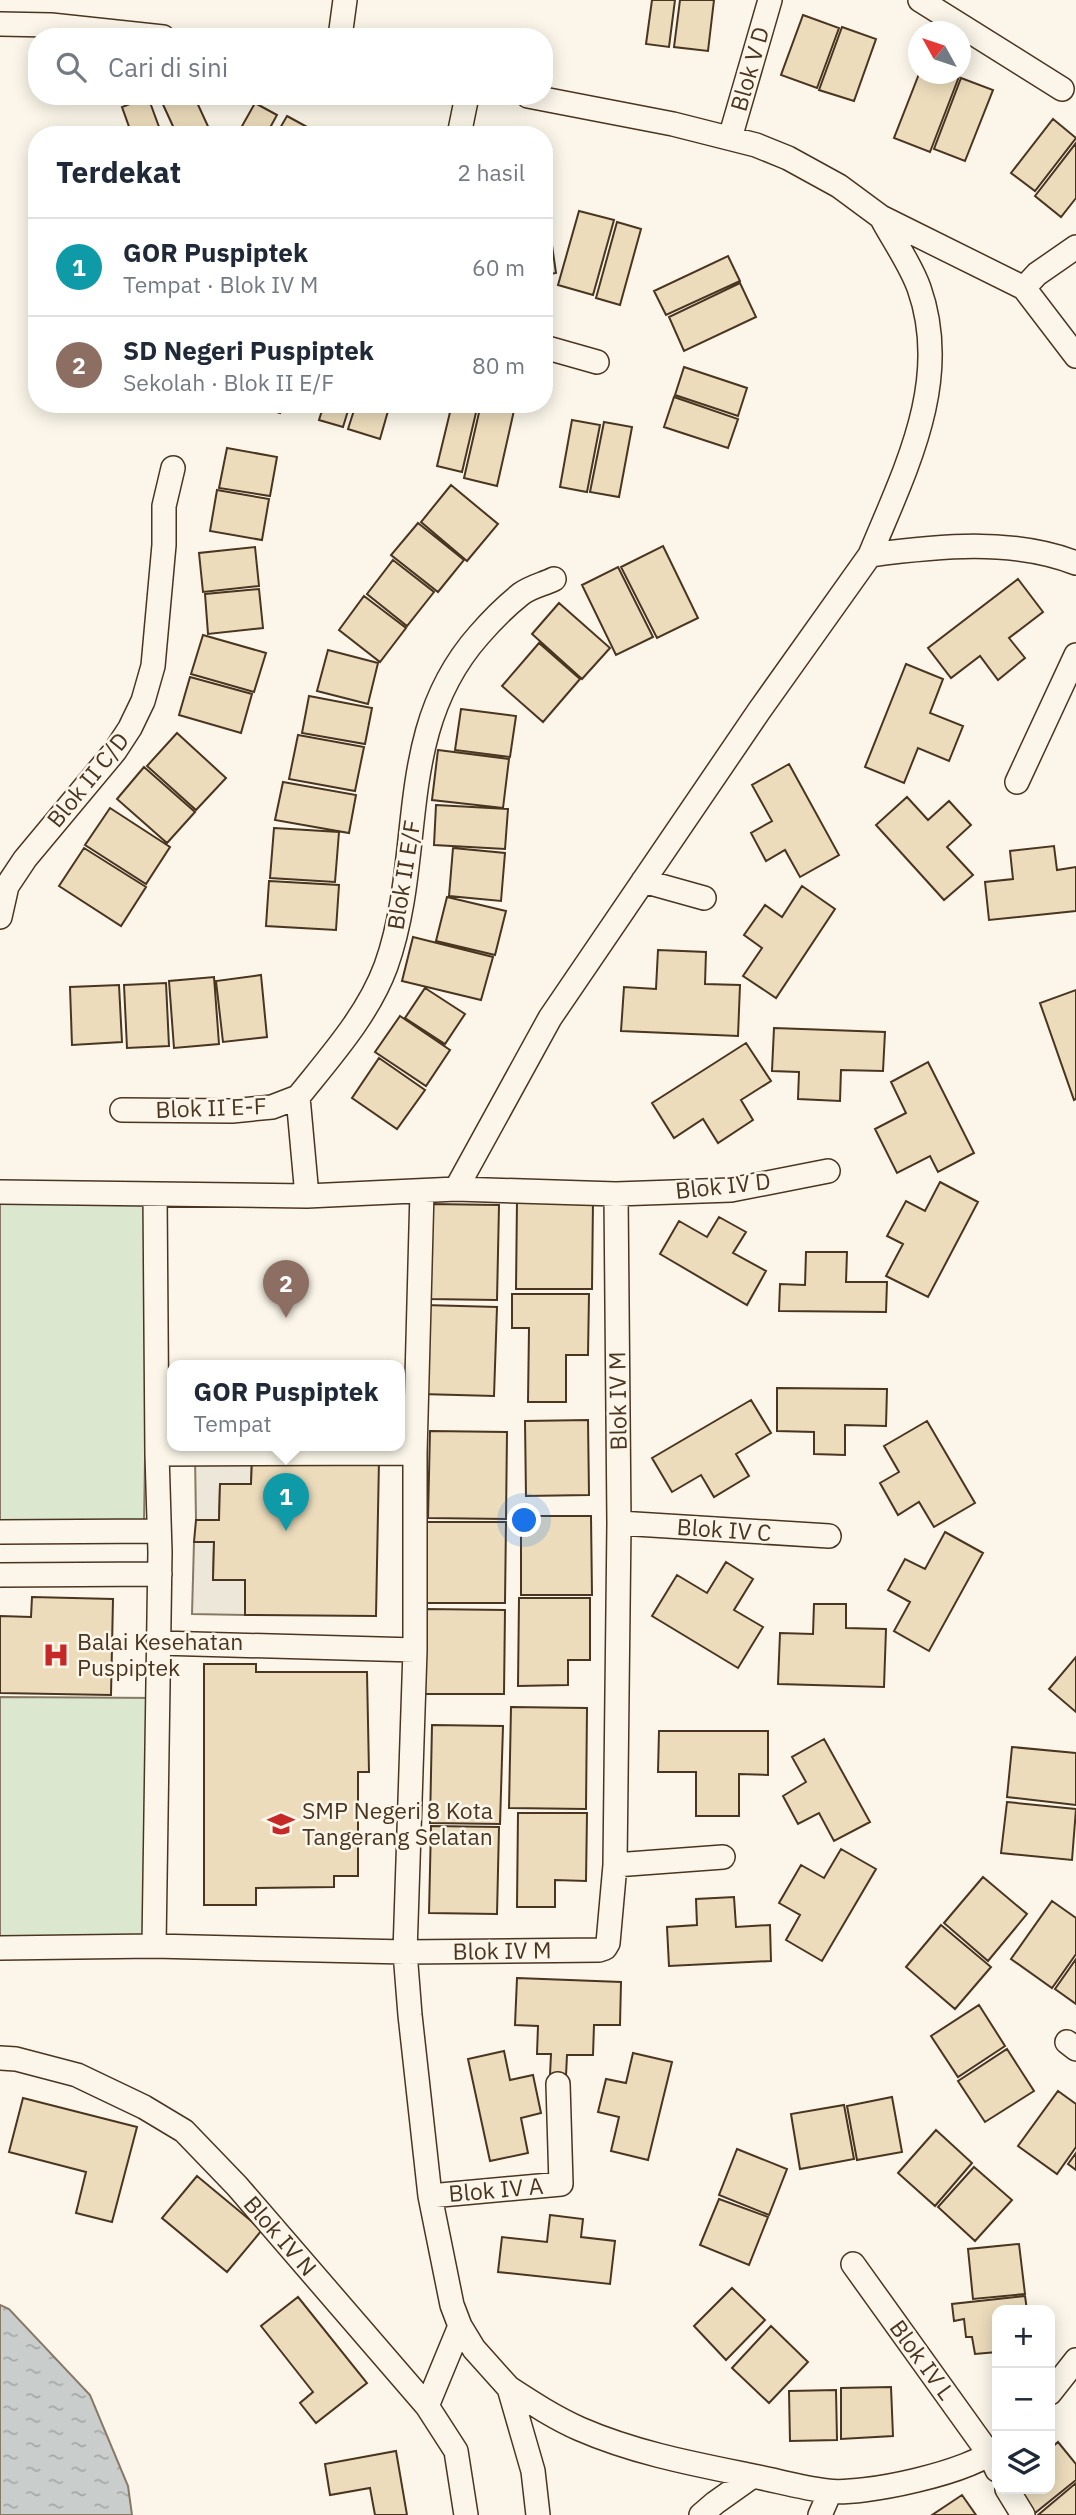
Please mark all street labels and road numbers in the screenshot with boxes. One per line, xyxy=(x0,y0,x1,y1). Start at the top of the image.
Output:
street label: Blok V D xyxy=(723,23,775,114)
street label: Blok II C/D xyxy=(40,726,135,833)
street label: Blok II E/F xyxy=(380,818,426,932)
street label: Blok II E-F xyxy=(155,1090,267,1124)
street label: Blok IV D xyxy=(674,1165,772,1205)
street label: Blok IV M xyxy=(601,1351,633,1451)
street label: Blok IV C xyxy=(676,1511,772,1547)
street label: Blok IV M xyxy=(452,1934,552,1966)
street label: Blok IV A xyxy=(447,2170,545,2208)
street label: Blok IV N xyxy=(238,2189,324,2282)
street label: Blok IV L xyxy=(884,2313,962,2405)

